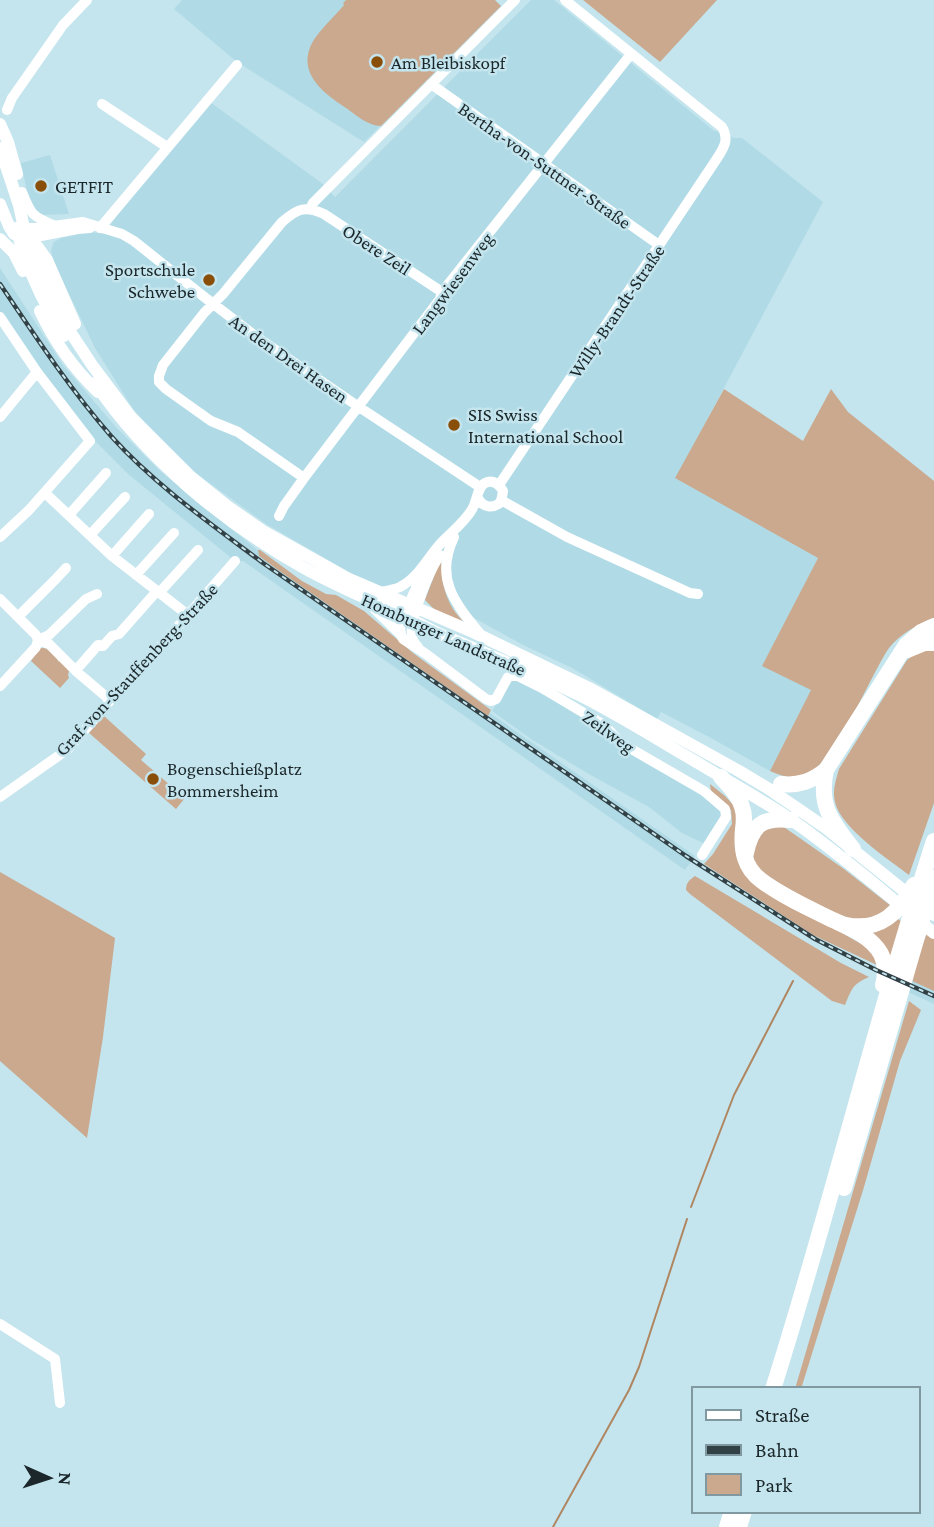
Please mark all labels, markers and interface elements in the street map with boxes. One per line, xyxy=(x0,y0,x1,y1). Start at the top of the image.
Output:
place label: Am Bleibiskopf xyxy=(391,52,507,73)
marker: Am Bleibiskopf xyxy=(369,54,385,70)
street label: Bertha-von-Suttner-Straße xyxy=(454,98,635,233)
place label: GETFIT xyxy=(55,176,114,197)
marker: GETFIT xyxy=(33,178,49,194)
street label: Obere Zeil xyxy=(339,220,415,279)
street label: Langwiesenweg xyxy=(407,228,498,338)
street label: Willy-Brandt-Straße xyxy=(564,241,669,382)
place label: Sportschule Schwebe xyxy=(105,259,195,302)
marker: Sportschule Schwebe xyxy=(201,272,217,288)
street label: An den Drei Hasen xyxy=(225,310,352,407)
place label: SIS Swiss International School xyxy=(468,404,623,447)
marker: SIS Swiss International School xyxy=(446,417,462,433)
street label: Graf-von-Stauffenberg-Straße xyxy=(51,579,222,760)
street label: Homburger Landstraße xyxy=(358,589,529,680)
street label: Zeilweg xyxy=(578,705,639,757)
place label: Bogenschießplatz Bommersheim xyxy=(167,758,302,801)
marker: Bogenschießplatz Bommersheim xyxy=(145,771,161,787)
legend xyxy=(692,1387,920,1513)
text: Straße xyxy=(755,1403,809,1427)
text: Bahn xyxy=(755,1438,799,1462)
north arrow xyxy=(14,1443,84,1513)
text: N xyxy=(55,1472,76,1486)
text: Park xyxy=(755,1473,792,1497)

